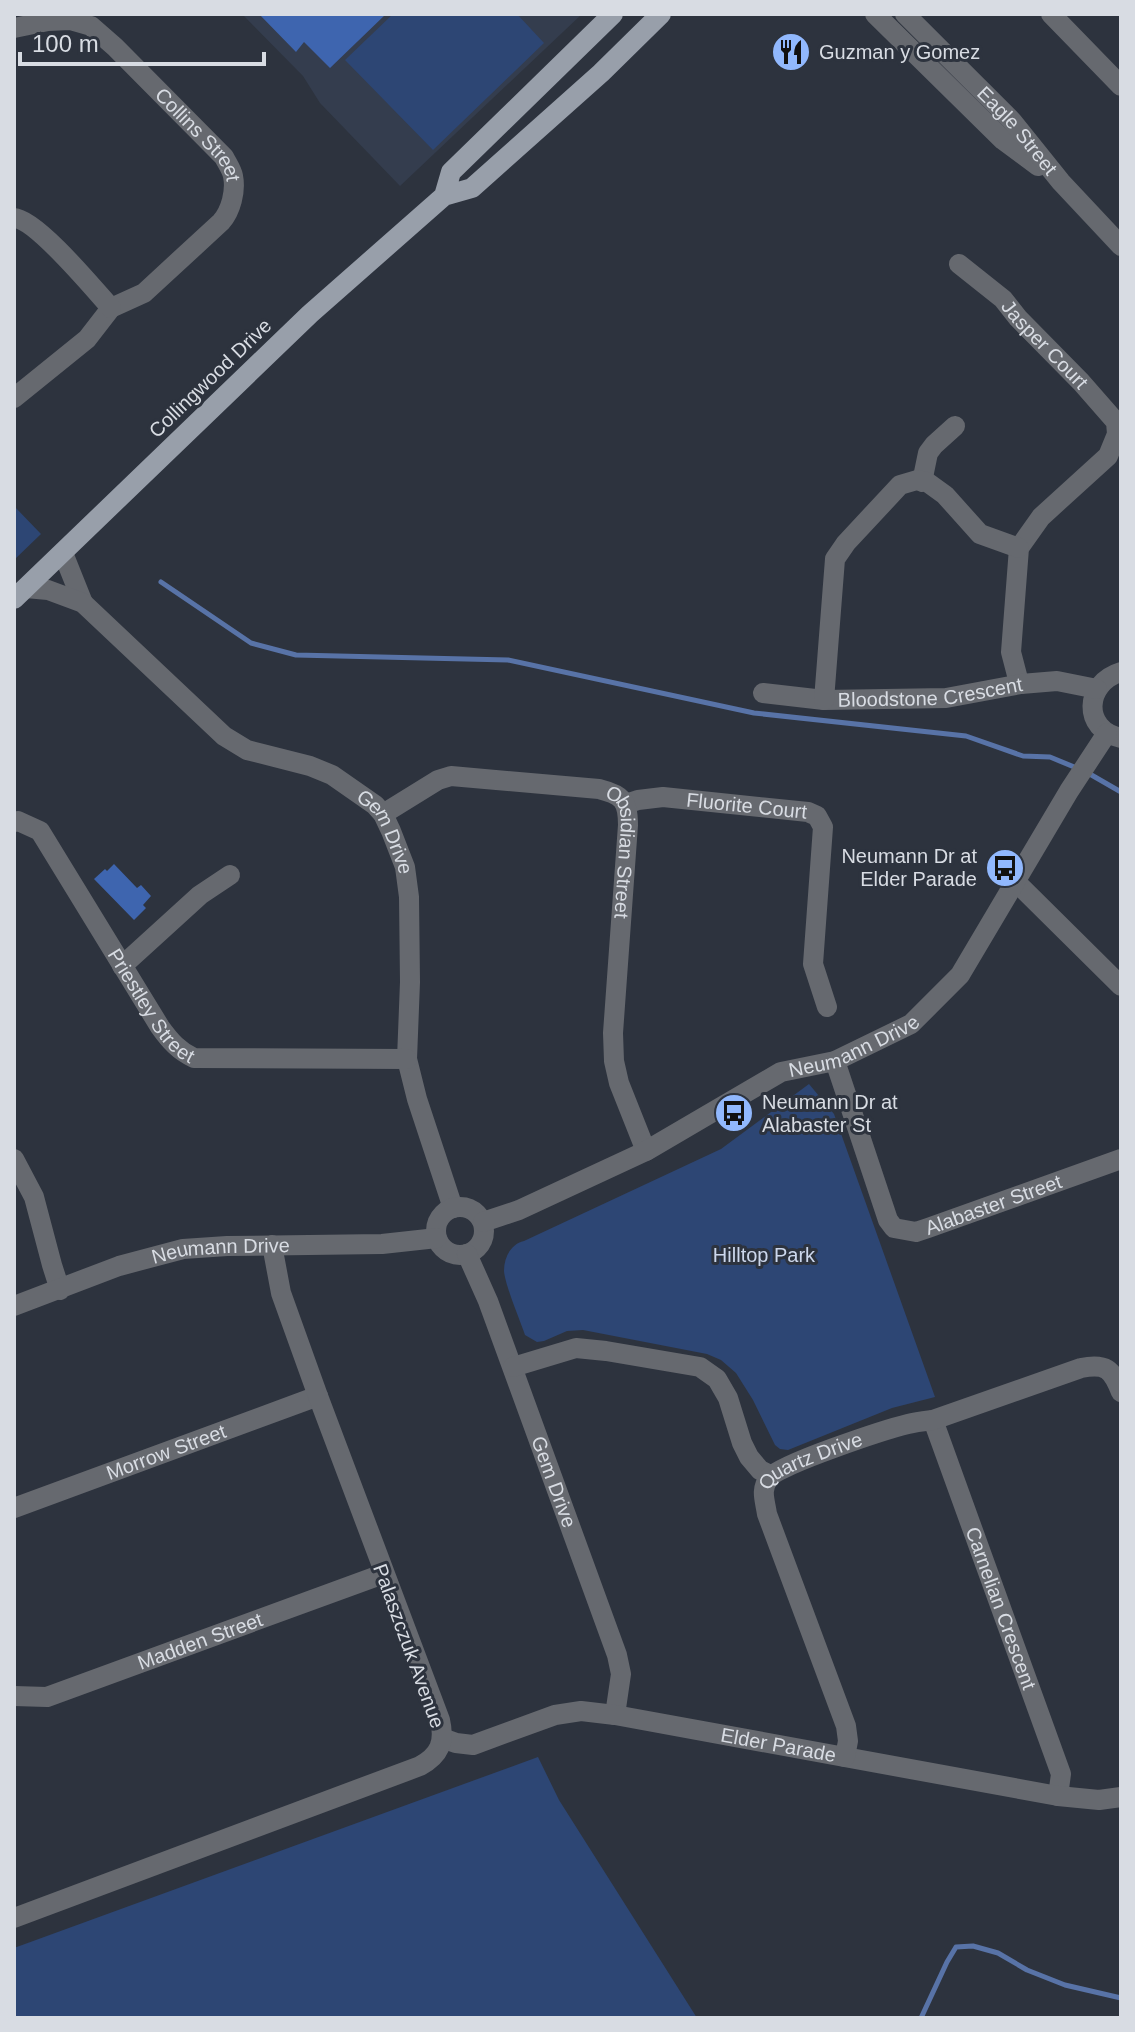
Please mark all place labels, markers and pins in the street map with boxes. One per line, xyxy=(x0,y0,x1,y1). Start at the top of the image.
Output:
restaurant icon: Guzman y Gomez xyxy=(770,31,812,73)
place label: Guzman y Gomez xyxy=(819,41,980,63)
place label: Neumann Dr at Elder Parade xyxy=(841,845,977,890)
bus stop icon: Neumann Dr at Elder Parade xyxy=(984,847,1026,889)
place label: Neumann Dr at Alabaster St xyxy=(762,1091,898,1136)
bus stop icon: Neumann Dr at Alabaster St xyxy=(713,1092,755,1134)

